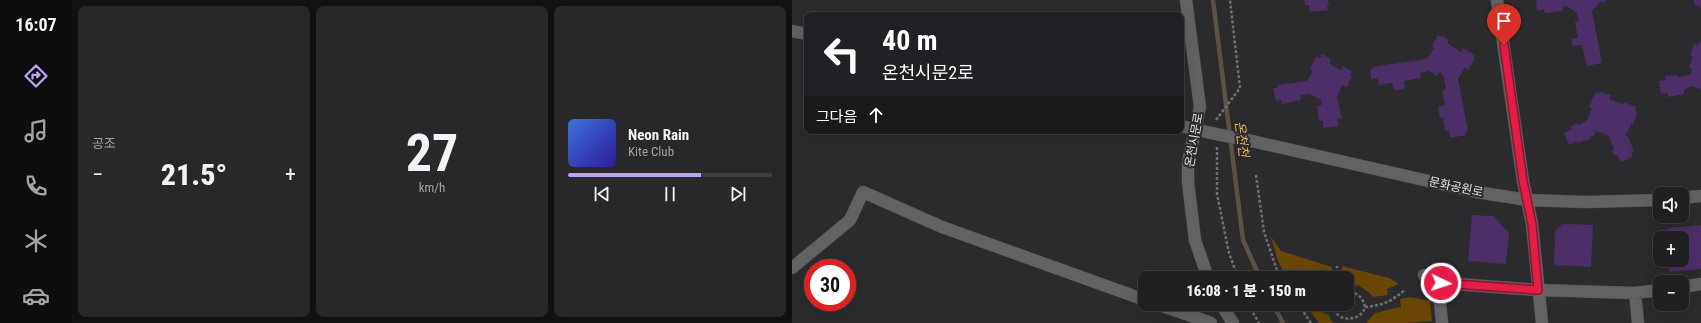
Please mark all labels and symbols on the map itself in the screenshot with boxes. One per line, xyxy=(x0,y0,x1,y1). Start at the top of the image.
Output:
pin xyxy=(1487,4,1521,45)
street label: 온천시문로 xyxy=(1182,112,1206,168)
water label: 온천천 xyxy=(1232,120,1252,159)
street label: 문화공원로 xyxy=(1428,174,1484,200)
speed limit sign: 30 xyxy=(804,259,856,311)
position arrow xyxy=(1420,262,1462,304)

